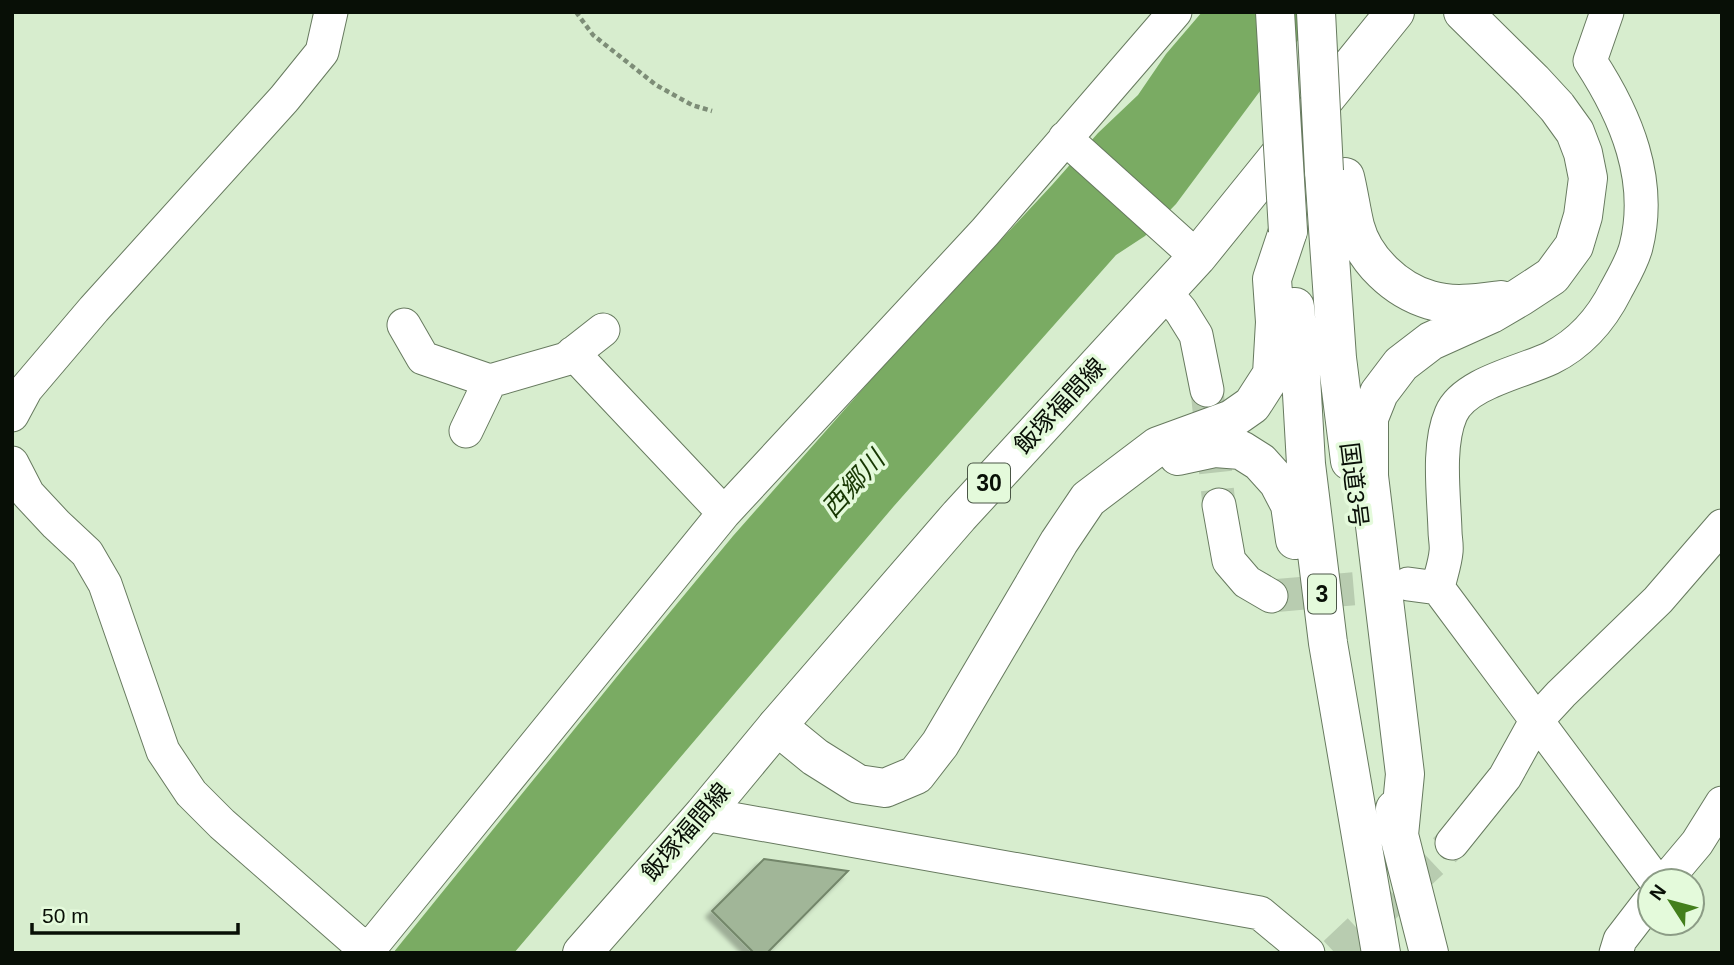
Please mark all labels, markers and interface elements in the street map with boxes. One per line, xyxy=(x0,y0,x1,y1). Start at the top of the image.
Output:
street label: 飯塚福間線 xyxy=(1009,353,1110,459)
street label: 国道3号 xyxy=(1336,441,1373,529)
water label: 西郷川 xyxy=(816,443,892,523)
road number: 30 xyxy=(968,463,1010,503)
road number: 3 xyxy=(1308,574,1336,614)
street label: 飯塚福間線 xyxy=(636,778,735,886)
north arrow xyxy=(1636,867,1706,937)
text: N xyxy=(1645,881,1670,904)
scale bar xyxy=(32,892,238,936)
text: 50 m xyxy=(42,904,89,927)

